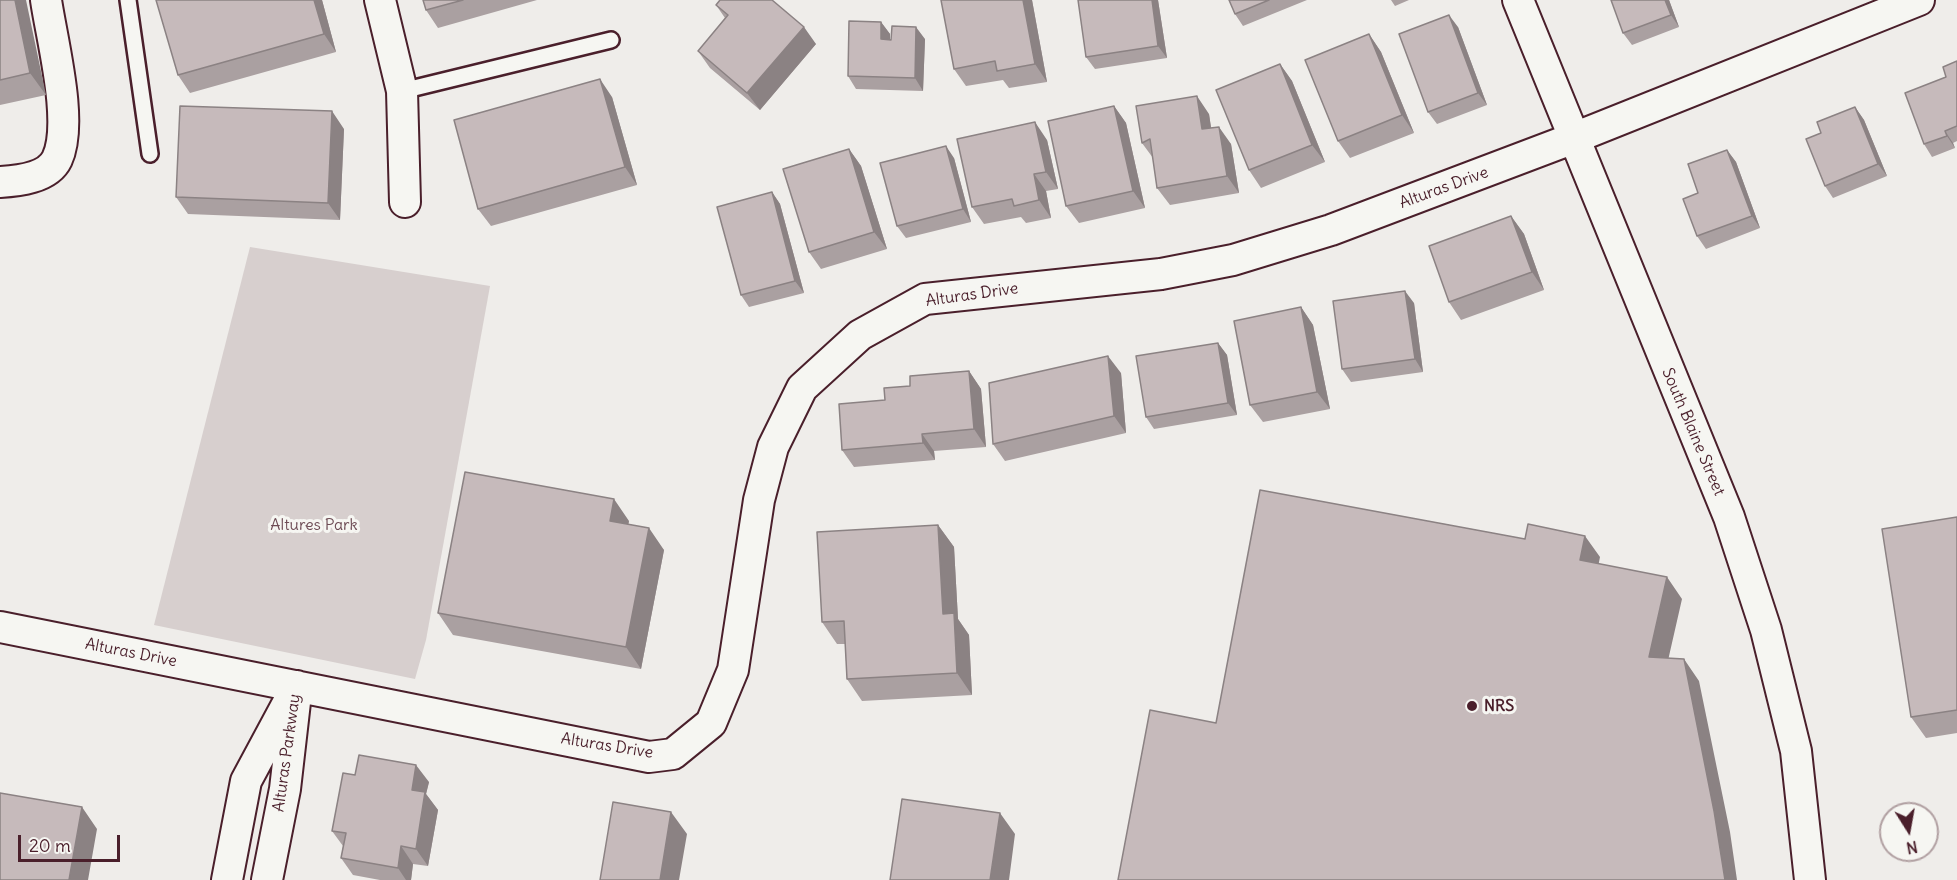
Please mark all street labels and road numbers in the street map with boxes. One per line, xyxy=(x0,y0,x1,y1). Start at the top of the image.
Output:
street label: Alturas Drive xyxy=(1397,163,1491,213)
street label: Alturas Drive xyxy=(925,279,1019,311)
street label: South Blaine Street xyxy=(1657,365,1729,499)
street label: Alturas Drive xyxy=(84,635,178,671)
street label: Alturas Parkway xyxy=(269,693,305,813)
street label: Alturas Drive xyxy=(560,729,654,763)

